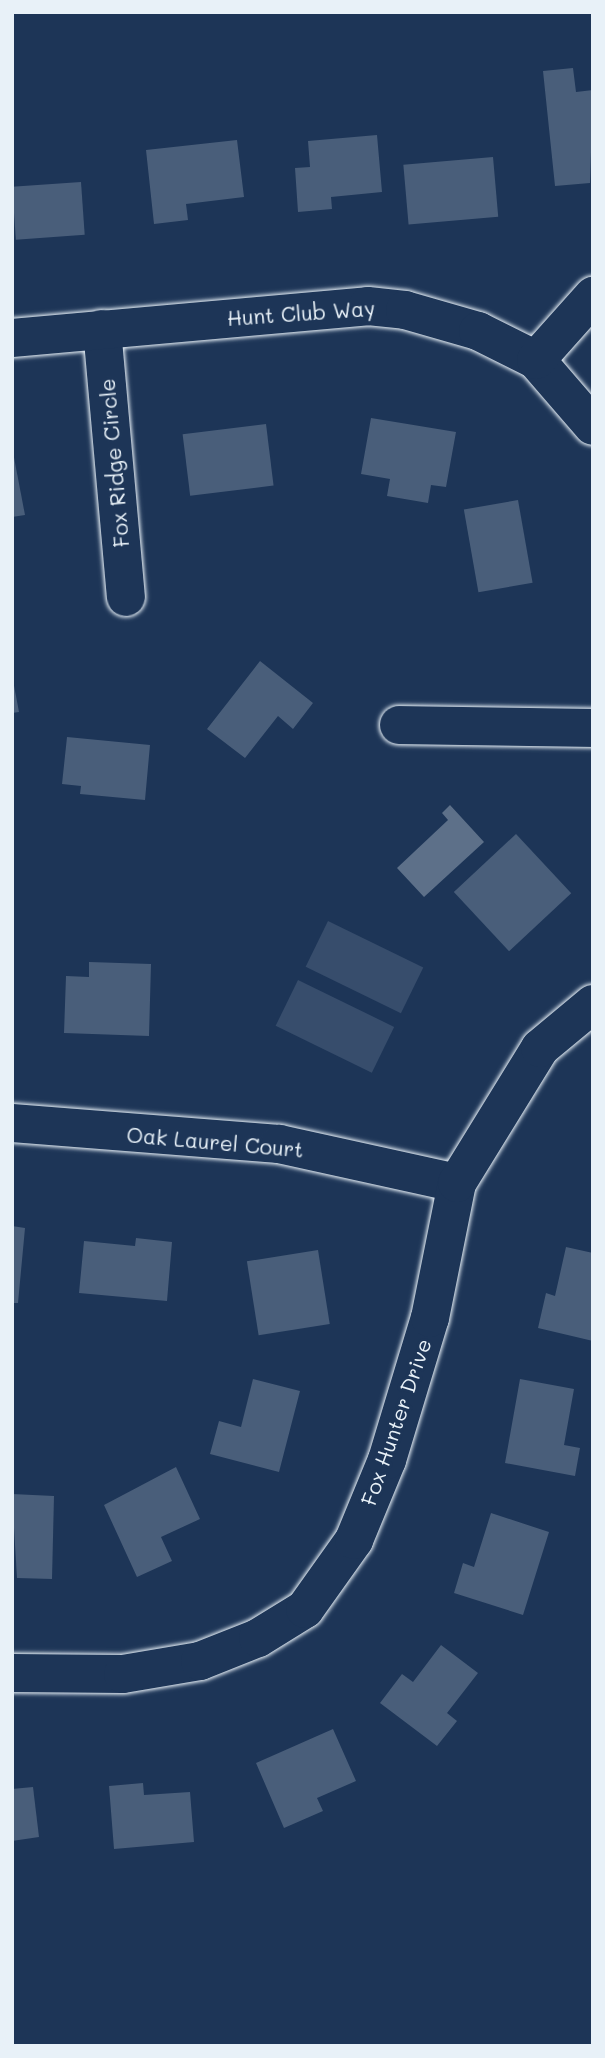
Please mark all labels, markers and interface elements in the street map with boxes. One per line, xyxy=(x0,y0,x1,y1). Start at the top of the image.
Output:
street label: Hunt Club Way xyxy=(226,295,376,331)
street label: Fox Ridge Circle xyxy=(94,378,134,548)
street label: Oak Laurel Court xyxy=(126,1122,304,1162)
street label: Fox Hunter Drive xyxy=(356,1335,436,1509)

